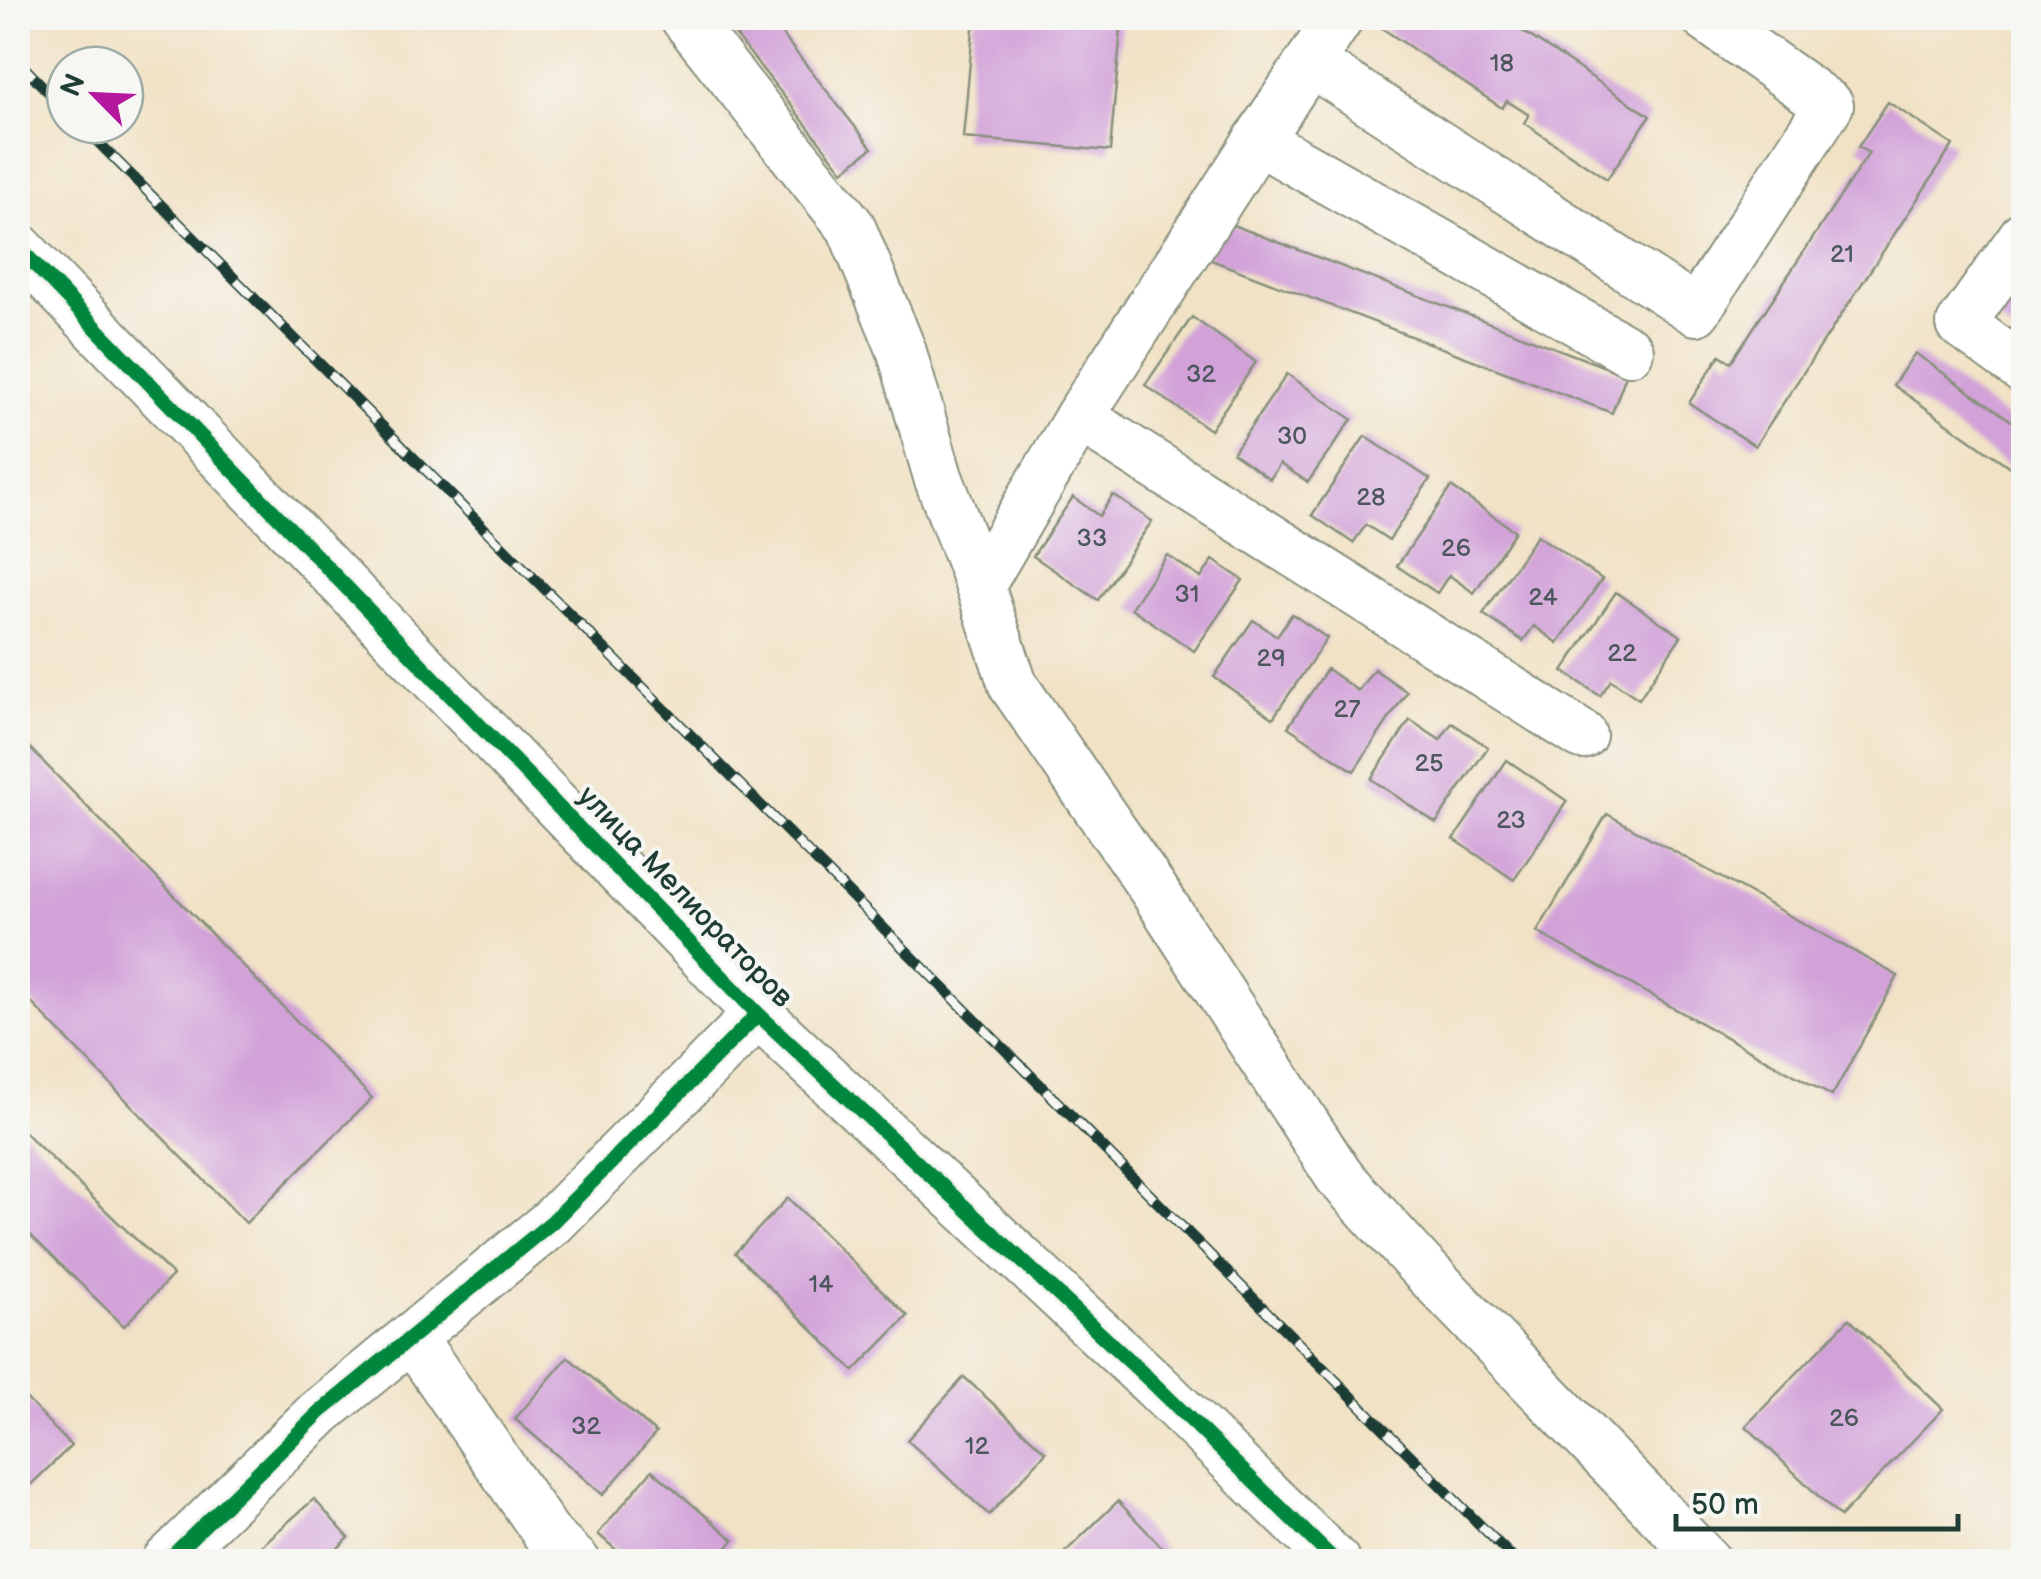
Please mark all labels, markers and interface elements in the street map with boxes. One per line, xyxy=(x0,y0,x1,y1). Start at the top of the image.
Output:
north arrow xyxy=(45,45,145,145)
house number: 18 xyxy=(1490,48,1514,79)
text: N xyxy=(54,69,93,102)
house number: 21 xyxy=(1830,239,1854,270)
house number: 32 xyxy=(1186,359,1216,390)
house number: 30 xyxy=(1277,421,1307,452)
house number: 28 xyxy=(1356,482,1386,513)
house number: 33 xyxy=(1077,523,1107,554)
house number: 26 xyxy=(1441,533,1471,564)
house number: 31 xyxy=(1174,579,1200,610)
house number: 24 xyxy=(1528,582,1558,613)
house number: 22 xyxy=(1607,638,1637,669)
house number: 29 xyxy=(1256,643,1286,674)
house number: 27 xyxy=(1333,694,1361,725)
house number: 25 xyxy=(1414,748,1444,779)
street label: улица Мелиораторов xyxy=(570,779,800,1016)
house number: 23 xyxy=(1496,805,1526,836)
house number: 14 xyxy=(809,1269,833,1300)
house number: 26 xyxy=(1829,1403,1859,1434)
house number: 32 xyxy=(571,1411,601,1442)
house number: 12 xyxy=(965,1431,989,1462)
scale bar xyxy=(1676,1469,1958,1531)
text: 50 m xyxy=(1691,1487,1759,1523)

